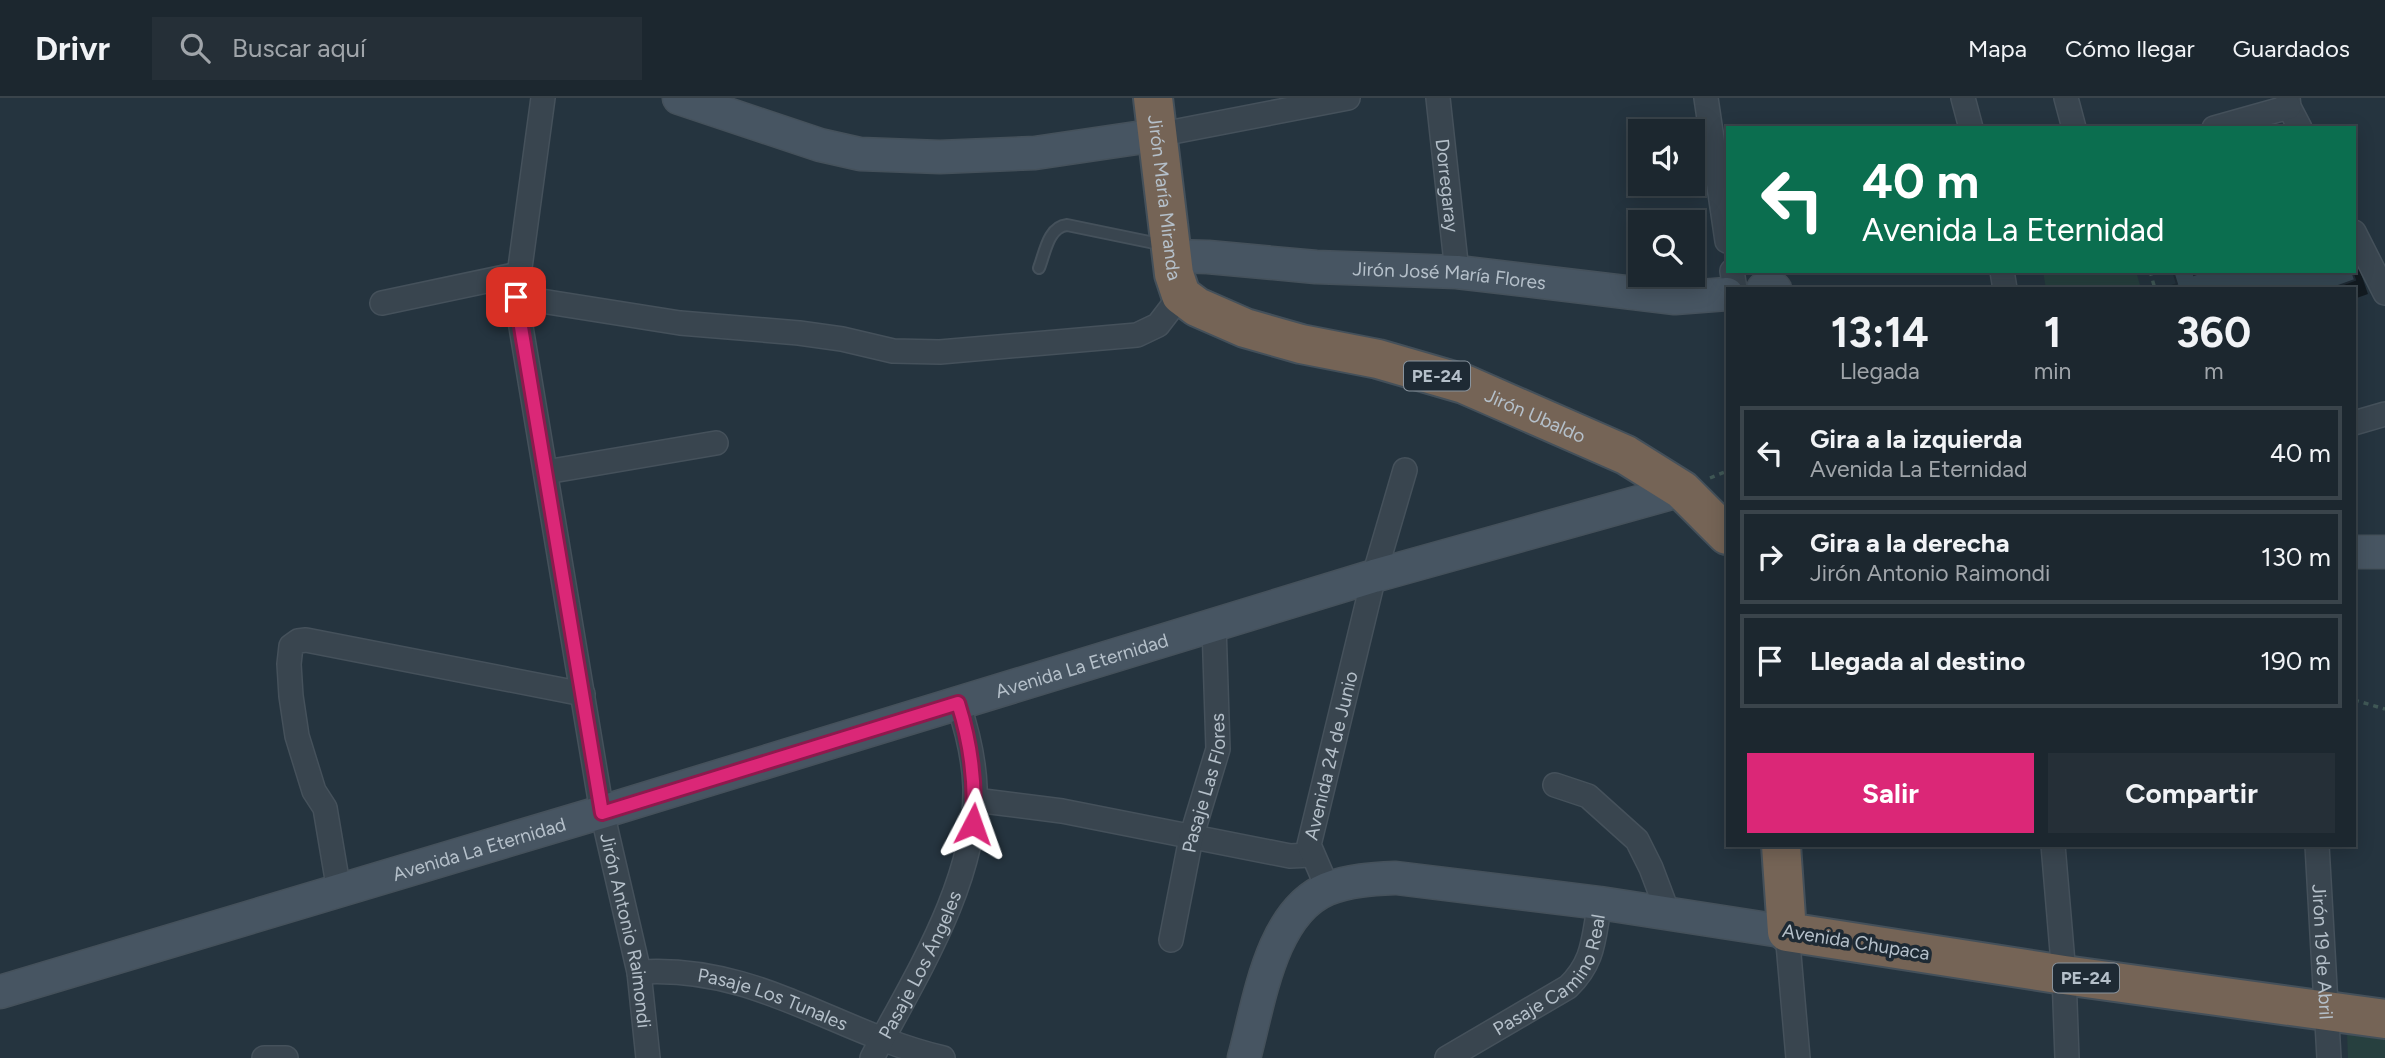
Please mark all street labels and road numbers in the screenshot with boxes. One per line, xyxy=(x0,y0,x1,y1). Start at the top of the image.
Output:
street label: Jirón María Miranda xyxy=(1144,113,1187,283)
street label: Dorregaray xyxy=(1431,137,1464,234)
street label: Jirón José María Flores xyxy=(1352,257,1547,294)
road number: PE-24 xyxy=(1404,362,1470,390)
street label: Jirón Ubaldo xyxy=(1482,383,1589,447)
street label: Avenida La Eternidad xyxy=(992,628,1171,703)
street label: Avenida 24 de Junio xyxy=(1299,669,1362,842)
street label: Pasaje Las Flores xyxy=(1177,713,1230,855)
street label: Avenida La Eternidad xyxy=(390,812,568,886)
street label: Jirón Antonio Raimondi xyxy=(596,830,656,1029)
street label: Jirón 19 de Abril xyxy=(2308,883,2338,1020)
street label: Pasaje Los Ángeles xyxy=(873,887,966,1043)
street label: Pasaje Camino Real xyxy=(1489,912,1609,1040)
street label: Avenida Chupaca xyxy=(1781,919,1931,965)
street label: Pasaje Los Tunales xyxy=(696,963,851,1035)
road number: PE-24 xyxy=(2053,964,2119,992)

